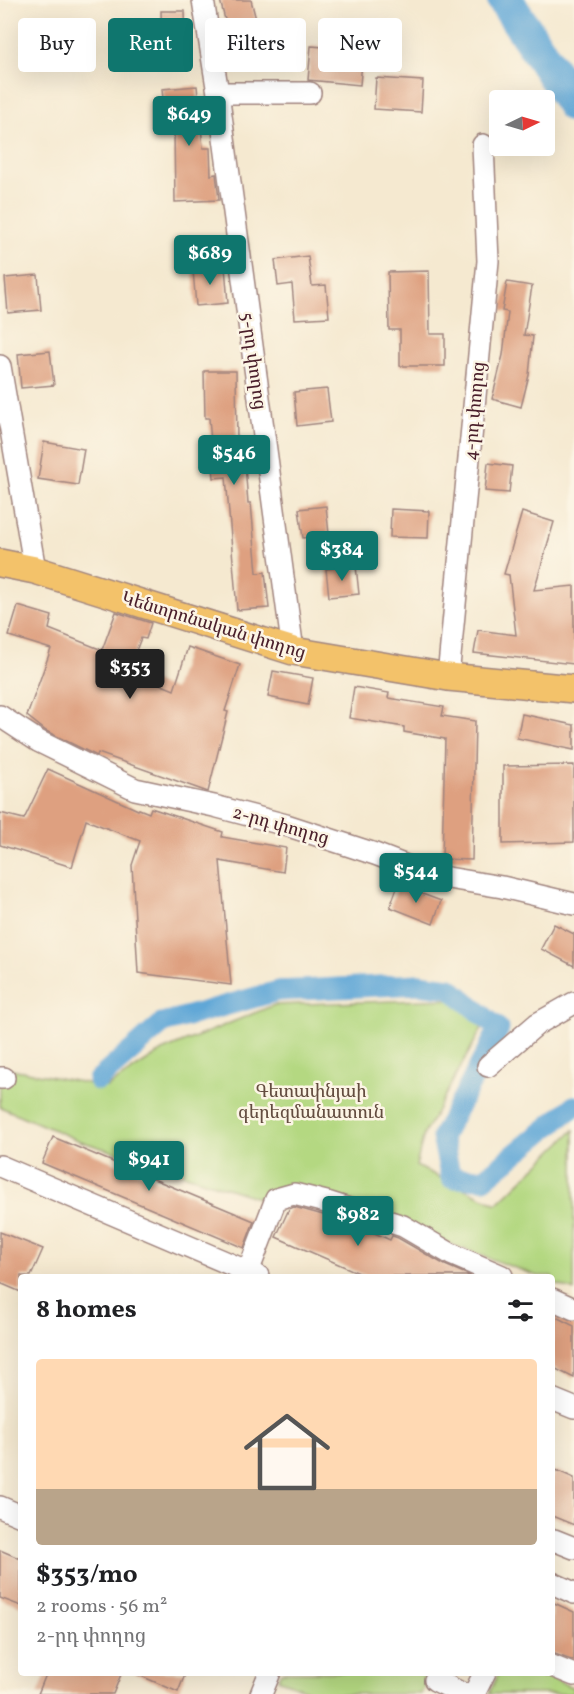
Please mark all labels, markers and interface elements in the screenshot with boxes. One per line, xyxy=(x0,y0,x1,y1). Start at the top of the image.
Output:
chip: Buy xyxy=(18,18,96,72)
chip: Rent xyxy=(108,18,193,72)
chip: Filters xyxy=(205,18,306,72)
chip: New xyxy=(318,18,402,72)
north arrow xyxy=(489,90,555,156)
map controls xyxy=(489,90,555,156)
pin: $649 xyxy=(153,96,225,147)
text: $649 xyxy=(167,101,211,129)
pin: $689 xyxy=(174,235,246,286)
text: $689 xyxy=(188,240,232,268)
street label: 5-րդ փողոց xyxy=(233,311,272,411)
street label: 4-րդ փողոց xyxy=(459,361,492,462)
pin: $546 xyxy=(198,435,270,486)
text: $546 xyxy=(212,440,256,468)
pin: $384 xyxy=(306,531,378,582)
text: $384 xyxy=(320,536,364,564)
street label: Կենտրոնական փողոց xyxy=(119,587,309,666)
pin: $353 xyxy=(94,649,166,700)
text: $353 xyxy=(109,654,151,682)
street label: 2-րդ փողոց xyxy=(230,801,332,852)
pin: $544 xyxy=(380,853,452,904)
text: $544 xyxy=(393,858,439,886)
park label: Գետափնյաի գերեզմանատուն xyxy=(238,1080,384,1126)
pin: $941 xyxy=(113,1141,185,1192)
text: $941 xyxy=(128,1146,170,1174)
pin: $982 xyxy=(322,1196,394,1247)
text: $982 xyxy=(336,1201,380,1229)
text: 8 homes xyxy=(36,1292,137,1328)
icon: filters xyxy=(504,1294,537,1327)
icon: home xyxy=(233,1398,341,1506)
text: $353/mo xyxy=(36,1557,138,1593)
text: 2 rooms · 56 m² xyxy=(36,1593,167,1621)
text: 2-րդ փողոց xyxy=(36,1623,146,1651)

